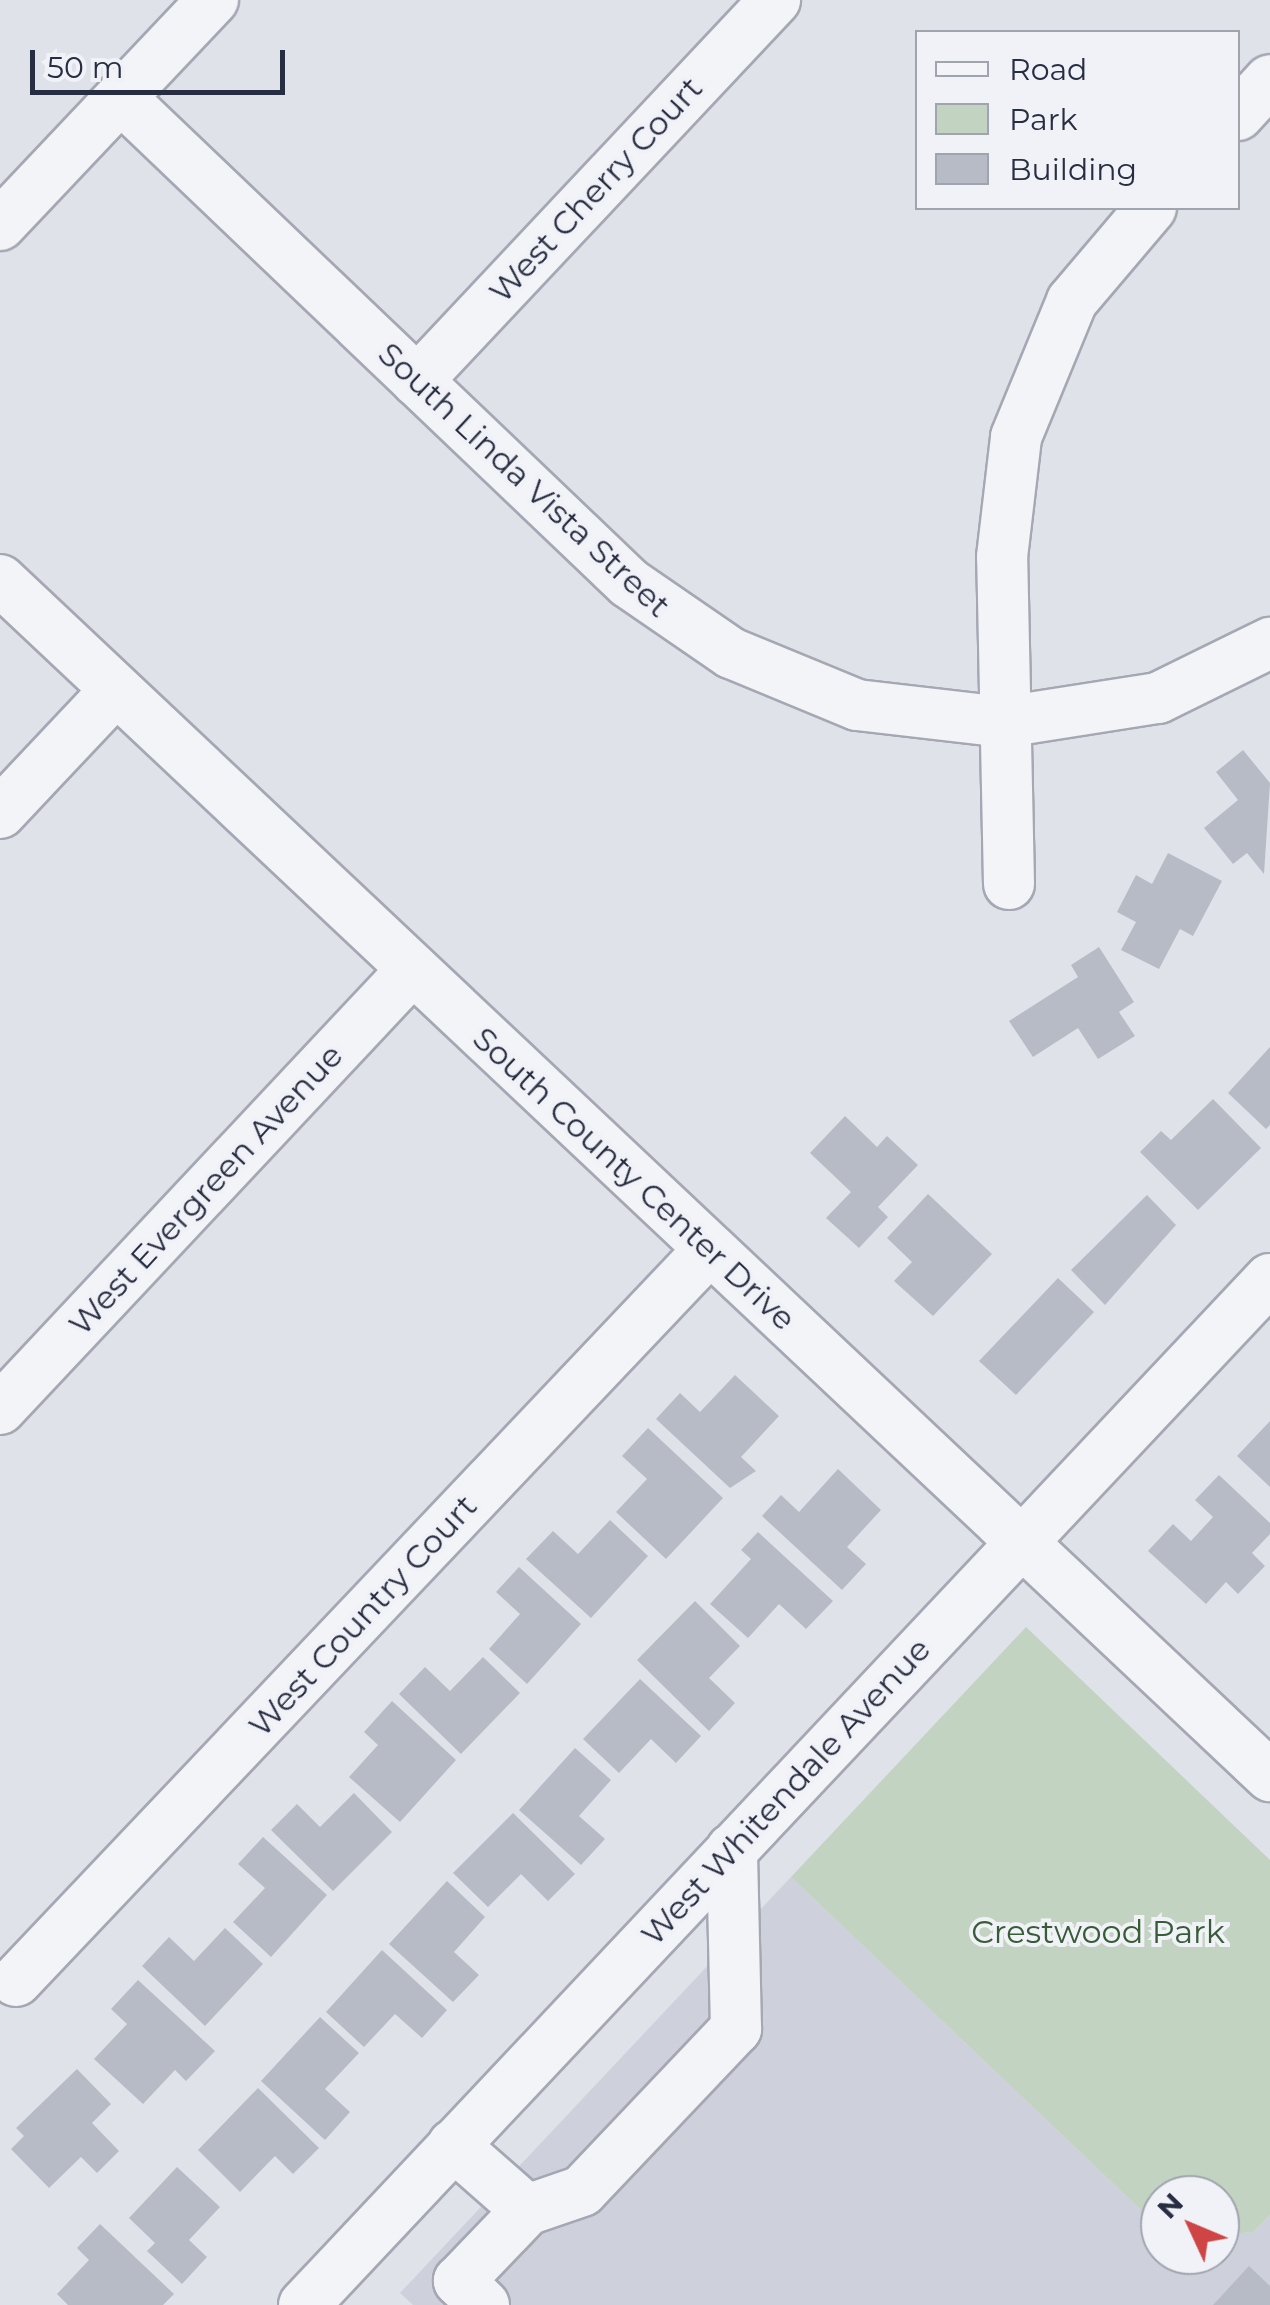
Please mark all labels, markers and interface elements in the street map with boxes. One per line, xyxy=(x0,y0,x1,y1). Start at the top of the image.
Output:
scale bar xyxy=(35,30,290,92)
legend xyxy=(915,30,1240,210)
text: 50 m xyxy=(47,49,124,86)
text: Road xyxy=(1009,51,1087,88)
street label: West Cherry Court xyxy=(482,69,710,311)
text: Park xyxy=(1009,101,1078,138)
text: Building xyxy=(1009,151,1137,188)
street label: South Linda Vista Street xyxy=(370,335,678,625)
street label: South County Center Drive xyxy=(465,1019,803,1339)
street label: West Evergreen Avenue xyxy=(61,1037,351,1343)
street label: West Country Court xyxy=(241,1487,485,1745)
street label: West Whitendale Avenue xyxy=(633,1630,939,1954)
park label: Crestwood Park xyxy=(971,1913,1225,1951)
north arrow xyxy=(1140,2175,1240,2275)
text: N xyxy=(1150,2186,1190,2225)

